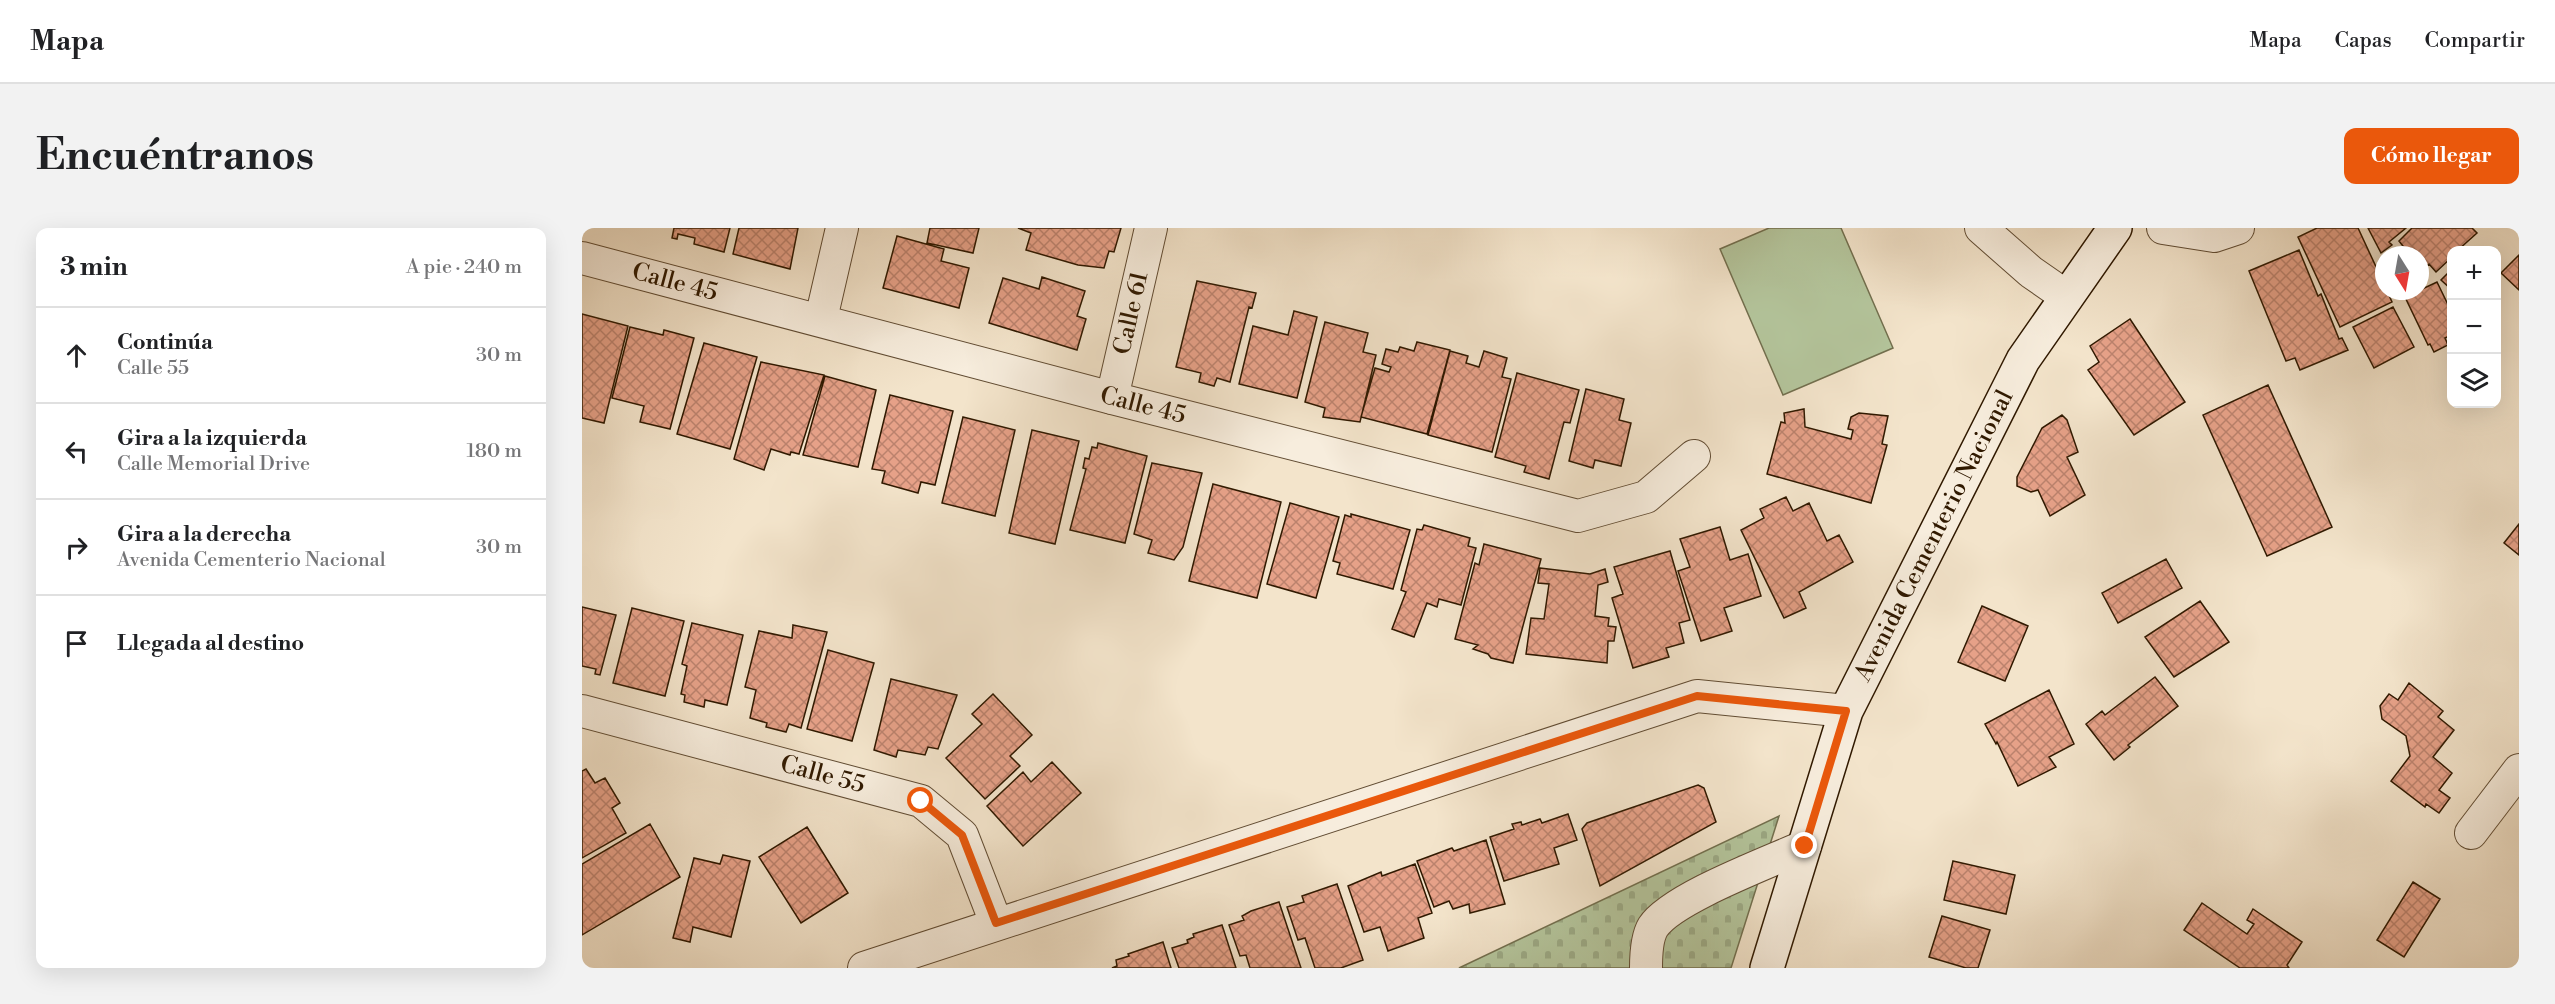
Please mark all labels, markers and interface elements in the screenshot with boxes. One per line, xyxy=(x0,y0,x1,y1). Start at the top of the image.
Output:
text: Mapa xyxy=(30,24,104,59)
text: Mapa xyxy=(2250,28,2302,54)
text: Capas xyxy=(2335,28,2392,54)
text: Compartir xyxy=(2425,28,2525,54)
button: Cómo llegar xyxy=(2344,128,2519,184)
text: Encuéntranos xyxy=(36,130,314,183)
north arrow xyxy=(2375,246,2429,300)
map controls xyxy=(2447,246,2501,408)
button: + xyxy=(2447,246,2501,300)
text: 3 min xyxy=(60,251,128,283)
text: A pie · 240 m xyxy=(406,255,522,280)
street label: Calle 45 xyxy=(629,257,721,308)
street label: Calle 61 xyxy=(1107,268,1156,358)
button: − xyxy=(2447,300,2501,354)
text: Continúa xyxy=(117,329,213,356)
icon: ahead xyxy=(60,339,93,372)
text: 30 m xyxy=(476,343,522,368)
button: layers xyxy=(2447,354,2501,408)
text: Calle 55 xyxy=(117,356,189,381)
street label: Calle 45 xyxy=(1097,380,1189,431)
street label: Avenida Cementerio Nacional xyxy=(1848,385,2020,688)
text: Gira a la izquierda xyxy=(117,425,307,452)
icon: left xyxy=(60,435,93,468)
text: 180 m xyxy=(467,439,522,464)
text: Calle Memorial Drive xyxy=(117,452,310,477)
text: Gira a la derecha xyxy=(117,521,291,548)
icon: right xyxy=(60,531,93,564)
text: 30 m xyxy=(476,535,522,560)
text: Avenida Cementerio Nacional xyxy=(117,548,386,573)
icon: arrive xyxy=(60,627,93,660)
text: Llegada al destino xyxy=(117,630,304,657)
street label: Calle 55 xyxy=(777,749,868,800)
route start xyxy=(907,787,933,813)
route end xyxy=(1791,832,1817,858)

